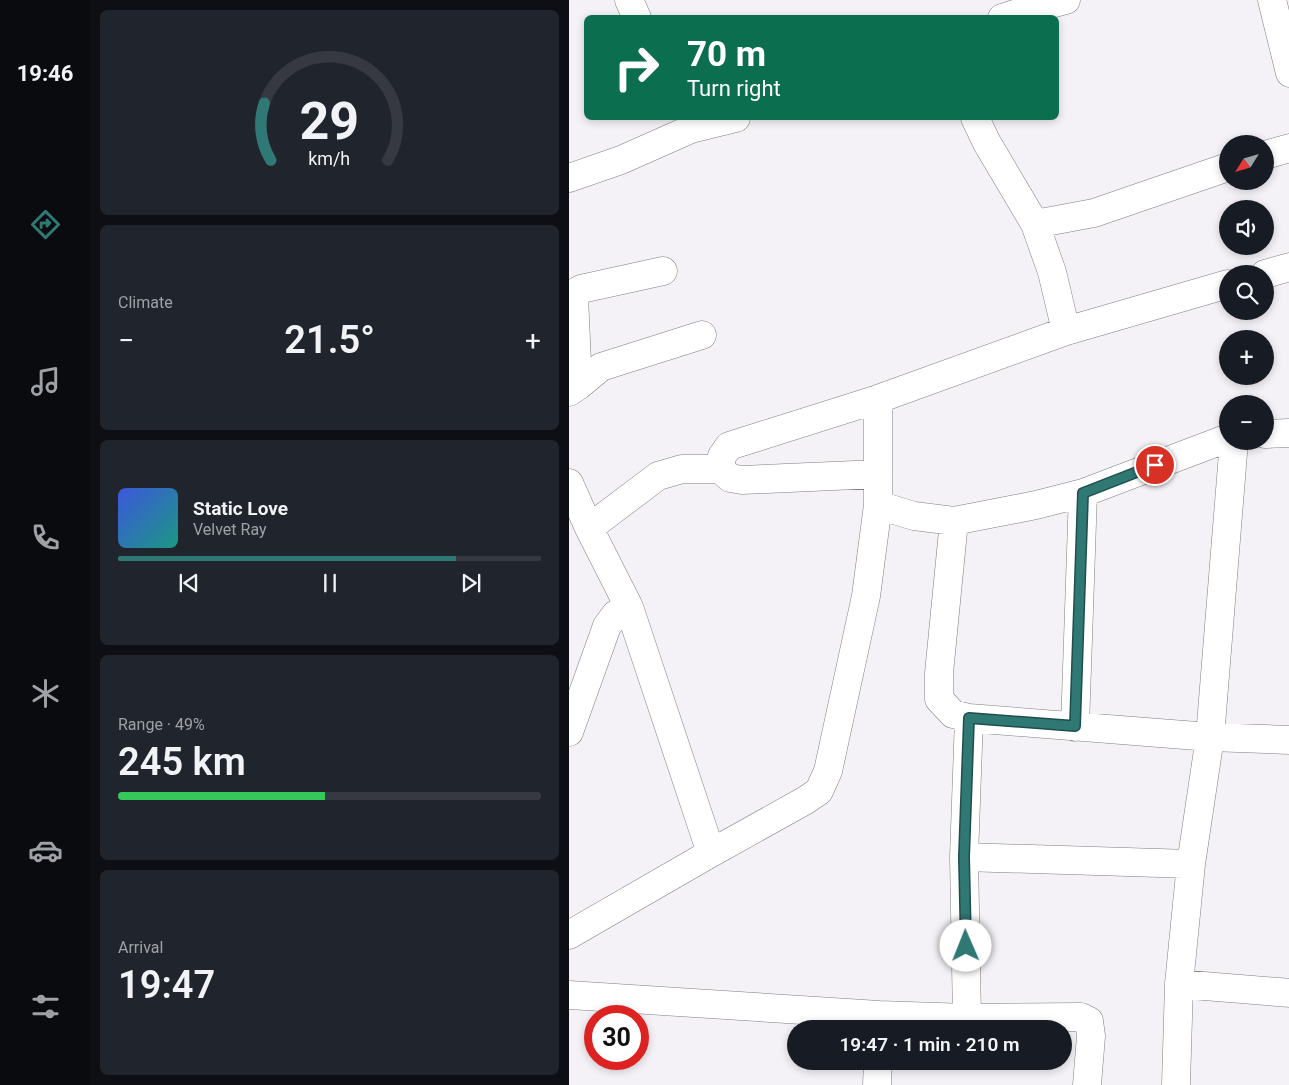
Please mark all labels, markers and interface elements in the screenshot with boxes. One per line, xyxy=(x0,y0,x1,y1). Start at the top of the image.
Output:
text: 70 m xyxy=(687,34,766,75)
icon: right xyxy=(604,35,669,100)
text: 19:46 xyxy=(17,61,73,86)
text: Turn right xyxy=(687,76,781,101)
text: 29 xyxy=(300,91,359,152)
north arrow xyxy=(1219,135,1274,190)
map controls xyxy=(1219,135,1274,450)
text: km/h xyxy=(309,148,350,169)
button: sound xyxy=(1219,200,1274,255)
icon: directions xyxy=(28,207,63,242)
button: search xyxy=(1219,265,1274,320)
text: Climate xyxy=(118,293,173,312)
text: 21.5° xyxy=(284,318,375,362)
text: − xyxy=(118,324,134,357)
text: + xyxy=(525,324,541,357)
button: + xyxy=(1219,330,1274,385)
icon: music xyxy=(28,364,63,399)
button: − xyxy=(1219,395,1274,450)
pin xyxy=(1134,444,1176,486)
icon: arrive xyxy=(1141,451,1169,479)
text: Static Love xyxy=(193,497,288,520)
icon: phone xyxy=(28,520,63,555)
text: Velvet Ray xyxy=(193,520,267,539)
icon: previous xyxy=(175,569,203,597)
icon: pause xyxy=(316,569,344,597)
icon: next xyxy=(457,569,485,597)
icon: climate xyxy=(28,676,63,711)
text: Range · 49% xyxy=(118,715,205,734)
text: 245 km xyxy=(118,740,246,784)
icon: car xyxy=(28,833,63,868)
position arrow xyxy=(939,919,991,971)
text: Arrival xyxy=(118,938,163,957)
text: 19:47 xyxy=(118,963,215,1007)
icon: filters xyxy=(28,989,63,1024)
speed limit sign: 30 xyxy=(584,1005,649,1070)
text: 19:47 · 1 min · 210 m xyxy=(839,1033,1020,1056)

